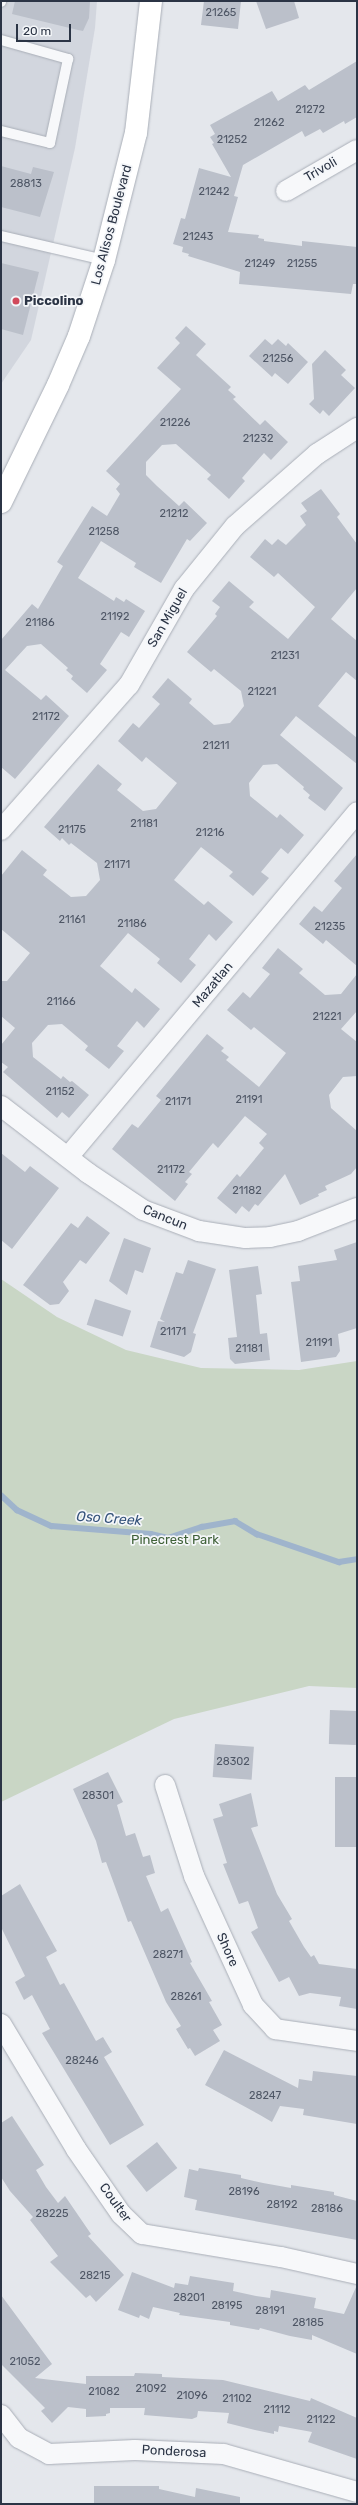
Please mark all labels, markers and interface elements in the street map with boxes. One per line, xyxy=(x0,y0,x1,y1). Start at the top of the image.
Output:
house number: 21265 xyxy=(206,6,236,20)
scale bar xyxy=(18,16,73,42)
text: 20 m xyxy=(23,24,51,38)
house number: 21272 xyxy=(295,103,325,117)
house number: 21262 xyxy=(254,116,284,130)
house number: 21252 xyxy=(217,133,247,147)
street label: Trivoli xyxy=(302,154,340,186)
street label: Los Alisos Boulevard xyxy=(88,163,136,287)
house number: 28813 xyxy=(10,177,42,191)
house number: 21242 xyxy=(199,185,229,199)
house number: 21243 xyxy=(183,230,213,244)
house number: 21249 xyxy=(245,257,275,271)
house number: 21255 xyxy=(287,257,317,271)
place label: Piccolino xyxy=(24,293,84,309)
marker: Piccolino xyxy=(11,296,21,306)
house number: 21256 xyxy=(263,352,293,366)
house number: 21226 xyxy=(160,416,190,430)
house number: 21232 xyxy=(243,432,273,446)
house number: 21212 xyxy=(160,507,188,521)
house number: 21258 xyxy=(88,525,120,539)
street label: San Miguel xyxy=(145,586,191,650)
house number: 21192 xyxy=(101,610,129,624)
house number: 21186 xyxy=(25,616,55,630)
house number: 21231 xyxy=(271,649,299,663)
house number: 21221 xyxy=(248,685,276,699)
house number: 21172 xyxy=(32,710,60,724)
house number: 21211 xyxy=(202,739,230,753)
house number: 21181 xyxy=(130,817,158,831)
house number: 21175 xyxy=(58,823,86,837)
house number: 21216 xyxy=(196,826,224,840)
house number: 21171 xyxy=(104,858,130,872)
house number: 21161 xyxy=(59,913,85,927)
house number: 21186 xyxy=(117,917,147,931)
house number: 21235 xyxy=(315,920,345,934)
street label: Mazatlan xyxy=(190,959,236,1011)
house number: 21166 xyxy=(46,995,76,1009)
house number: 21221 xyxy=(313,1010,341,1024)
house number: 21152 xyxy=(46,1085,74,1099)
house number: 21191 xyxy=(235,1093,263,1107)
house number: 21171 xyxy=(165,1095,191,1109)
house number: 21172 xyxy=(157,1163,185,1177)
house number: 21182 xyxy=(232,1184,262,1198)
street label: Cancun xyxy=(140,1202,190,1234)
house number: 21171 xyxy=(160,1325,186,1339)
house number: 21191 xyxy=(305,1336,333,1350)
house number: 21181 xyxy=(235,1342,263,1356)
water label: Oso Creek xyxy=(76,1508,142,1530)
park label: Pinecrest Park xyxy=(131,1532,219,1548)
house number: 28302 xyxy=(216,1755,250,1769)
house number: 28301 xyxy=(82,1789,114,1803)
street label: Shore xyxy=(213,1931,241,1969)
house number: 28271 xyxy=(153,1948,183,1962)
house number: 28261 xyxy=(171,1990,201,2004)
house number: 28246 xyxy=(65,2054,99,2068)
house number: 28247 xyxy=(249,2089,281,2103)
street label: Coulter xyxy=(96,2180,134,2226)
house number: 28196 xyxy=(228,2185,260,2199)
house number: 28192 xyxy=(266,2198,298,2212)
house number: 28186 xyxy=(311,2202,343,2216)
house number: 28225 xyxy=(36,2207,68,2221)
house number: 28215 xyxy=(79,2269,111,2283)
house number: 28201 xyxy=(173,2291,205,2305)
house number: 28195 xyxy=(211,2299,243,2313)
house number: 28191 xyxy=(255,2304,285,2318)
house number: 28185 xyxy=(292,2316,324,2330)
house number: 21052 xyxy=(9,2355,41,2369)
house number: 21092 xyxy=(135,2382,167,2396)
house number: 21082 xyxy=(88,2385,120,2399)
house number: 21096 xyxy=(176,2389,208,2403)
house number: 21102 xyxy=(222,2392,252,2406)
house number: 21112 xyxy=(263,2403,291,2417)
house number: 21122 xyxy=(307,2413,335,2427)
street label: Ponderosa xyxy=(141,2443,207,2461)

